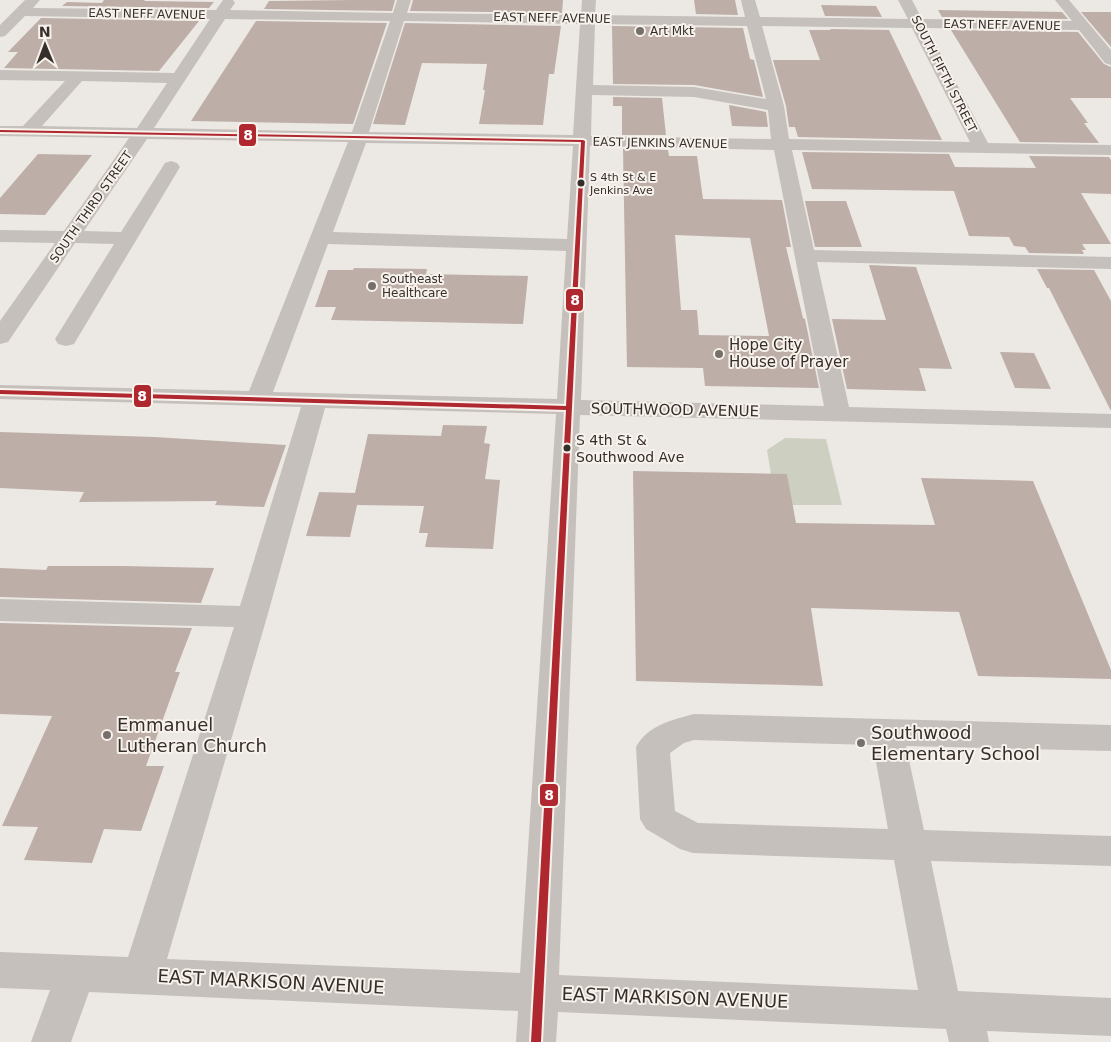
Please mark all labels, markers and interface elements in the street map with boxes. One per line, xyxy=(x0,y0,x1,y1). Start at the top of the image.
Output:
street label: EAST NEFF AVENUE xyxy=(88,6,206,22)
street label: EAST NEFF AVENUE xyxy=(493,10,611,26)
street label: SOUTH FIFTH STREET xyxy=(908,13,980,135)
street label: EAST NEFF AVENUE xyxy=(943,17,1061,33)
north arrow xyxy=(20,20,70,70)
text: N xyxy=(39,24,51,40)
place label: Art Mkt xyxy=(650,24,694,38)
marker: Art Mkt xyxy=(634,25,646,37)
line badge: 8 xyxy=(238,123,257,147)
text: 8 xyxy=(243,127,253,143)
street label: EAST JENKINS AVENUE xyxy=(592,135,728,151)
street label: SOUTH THIRD STREET xyxy=(47,148,135,266)
place label: S 4th St & E Jenkins Ave xyxy=(589,171,656,197)
marker: S 4th St & E Jenkins Ave xyxy=(576,178,586,188)
place label: Southeast Healthcare xyxy=(382,272,447,300)
marker: Southeast Healthcare xyxy=(366,280,378,292)
line badge: 8 xyxy=(565,288,584,312)
text: 8 xyxy=(570,292,580,308)
place label: Hope City House of Prayer xyxy=(729,336,849,371)
marker: Hope City House of Prayer xyxy=(713,348,725,360)
line badge: 8 xyxy=(133,384,152,408)
text: 8 xyxy=(137,388,147,404)
street label: SOUTHWOOD AVENUE xyxy=(591,400,759,420)
place label: S 4th St & Southwood Ave xyxy=(576,432,684,465)
marker: S 4th St & Southwood Ave xyxy=(562,443,572,453)
place label: Emmanuel Lutheran Church xyxy=(117,714,267,756)
place label: Southwood Elementary School xyxy=(871,722,1040,764)
marker: Emmanuel Lutheran Church xyxy=(101,729,113,741)
marker: Southwood Elementary School xyxy=(855,737,867,749)
line badge: 8 xyxy=(539,783,559,807)
text: 8 xyxy=(544,787,554,803)
street label: EAST MARKISON AVENUE xyxy=(157,965,385,998)
street label: EAST MARKISON AVENUE xyxy=(561,983,789,1012)

